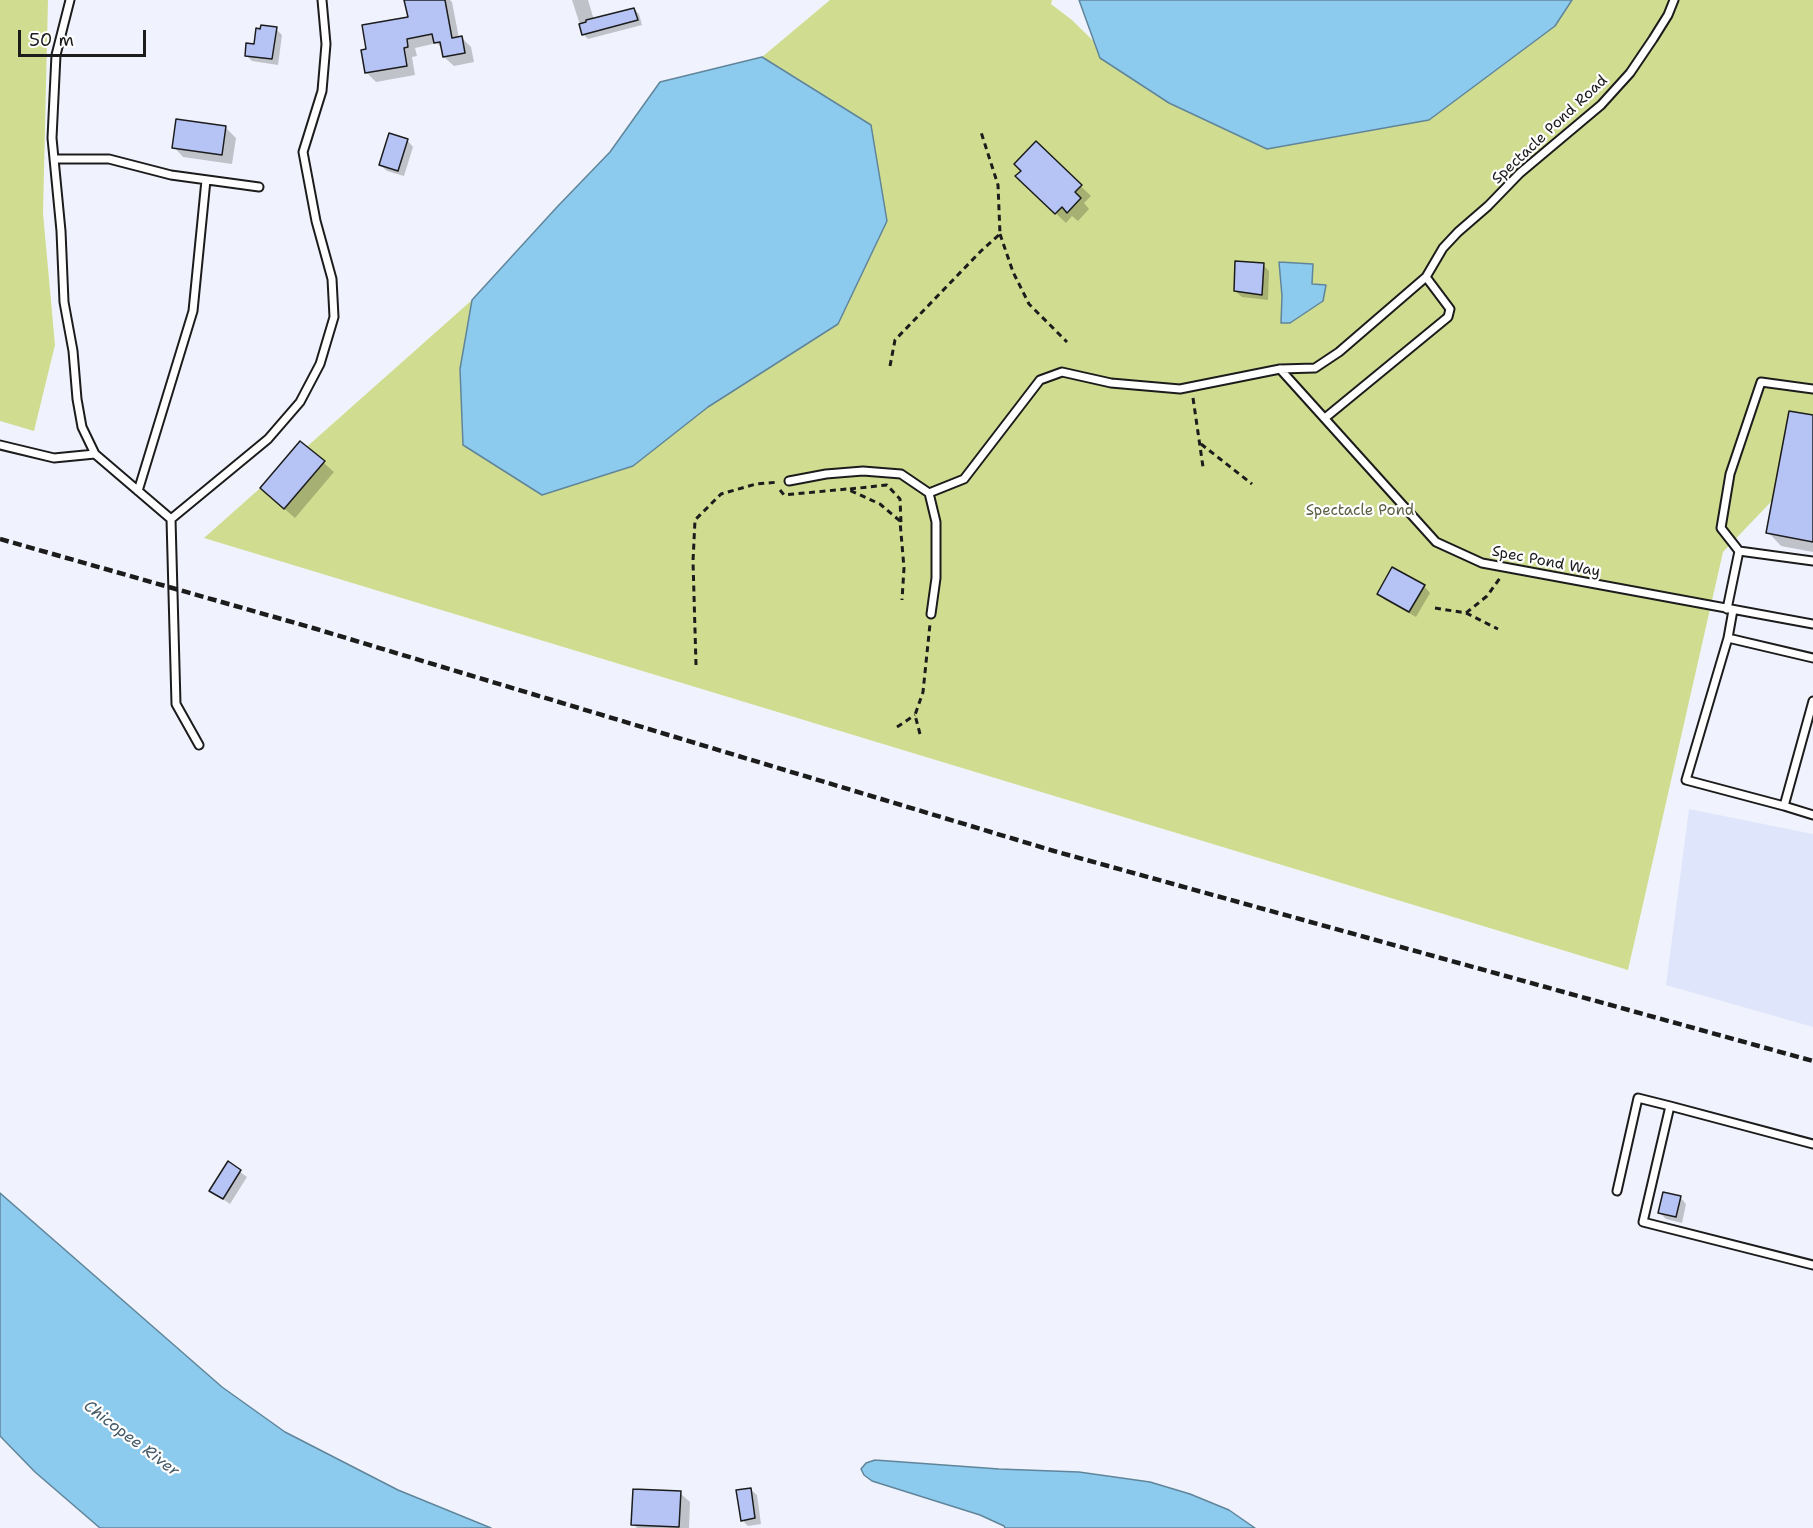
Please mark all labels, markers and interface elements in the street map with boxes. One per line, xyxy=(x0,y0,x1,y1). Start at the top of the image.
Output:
scale bar xyxy=(21,18,148,56)
text: 50 m xyxy=(29,28,74,52)
street label: Spectacle Pond Road xyxy=(1489,72,1611,188)
park label: Spectacle Pond xyxy=(1306,502,1414,520)
street label: Spec Pond Way xyxy=(1490,543,1602,581)
water label: Chicopee River xyxy=(79,1397,183,1481)

